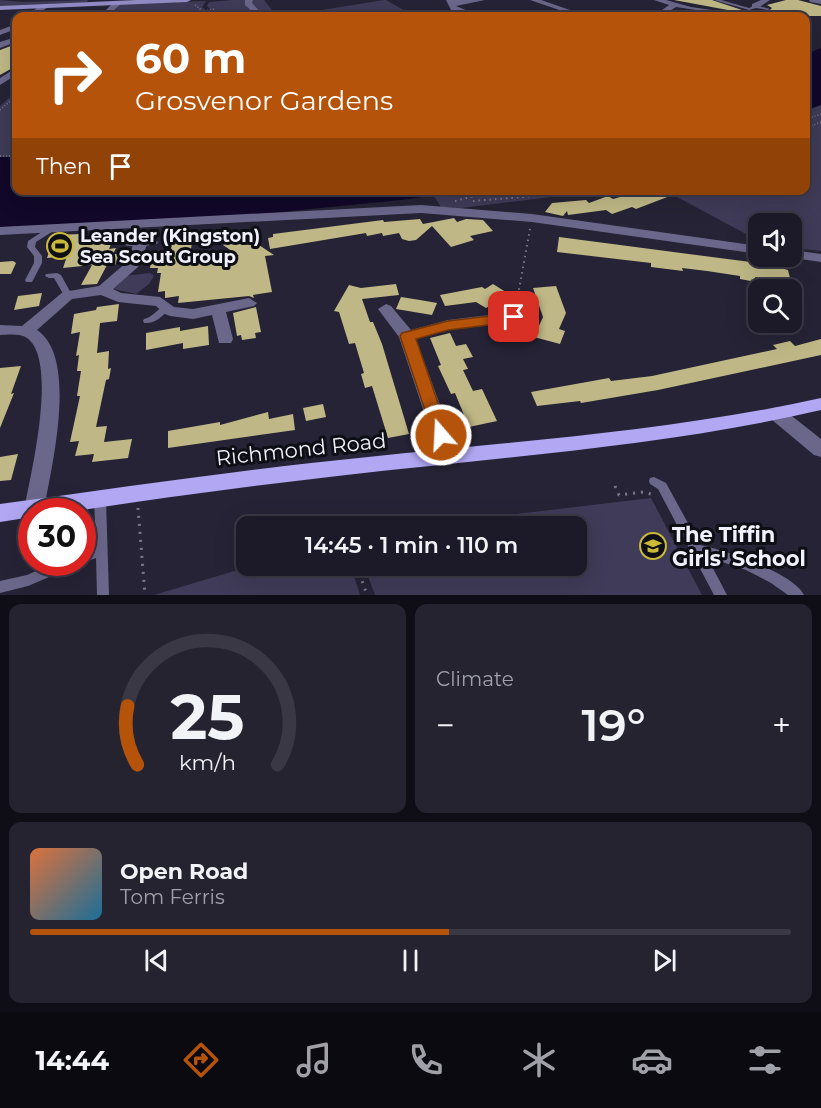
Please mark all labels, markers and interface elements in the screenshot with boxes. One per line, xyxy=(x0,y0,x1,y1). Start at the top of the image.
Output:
text: 60 m xyxy=(135,32,246,84)
icon: right xyxy=(36,36,114,114)
text: Grosvenor Gardens xyxy=(135,84,393,117)
icon: arrive xyxy=(104,150,137,183)
text: Then xyxy=(36,153,92,180)
map controls xyxy=(748,213,802,333)
button: sound xyxy=(748,213,802,267)
place label: Leander (Kingston) Sea Scout Group xyxy=(80,225,260,268)
sports icon: Leander (Kingston) Sea Scout Group xyxy=(45,231,75,261)
button: search xyxy=(748,279,802,333)
pin xyxy=(488,291,539,342)
icon: arrive xyxy=(497,300,530,333)
position arrow xyxy=(409,403,473,467)
street label: Richmond Road xyxy=(215,428,387,470)
speed limit sign: 30 xyxy=(18,498,96,576)
place label: The Tiffin Girls' School xyxy=(672,522,806,571)
school or university icon: The Tiffin Girls' School xyxy=(638,531,668,561)
text: 14:45 · 1 min · 110 m xyxy=(305,532,518,559)
text: Climate xyxy=(436,667,514,691)
text: 25 xyxy=(171,679,244,755)
text: 19° xyxy=(581,697,646,752)
text: − xyxy=(436,705,455,745)
text: + xyxy=(772,705,791,745)
text: km/h xyxy=(179,750,236,776)
text: Open Road xyxy=(120,858,248,885)
text: Tom Ferris xyxy=(120,885,225,909)
icon: previous xyxy=(140,944,173,977)
icon: pause xyxy=(394,944,427,977)
icon: next xyxy=(648,944,681,977)
icon: directions xyxy=(180,1039,222,1081)
icon: music xyxy=(293,1039,335,1081)
icon: phone xyxy=(405,1039,447,1081)
icon: climate xyxy=(518,1039,560,1081)
icon: car xyxy=(631,1039,673,1081)
icon: filters xyxy=(744,1039,786,1081)
text: 14:44 xyxy=(35,1044,109,1077)

